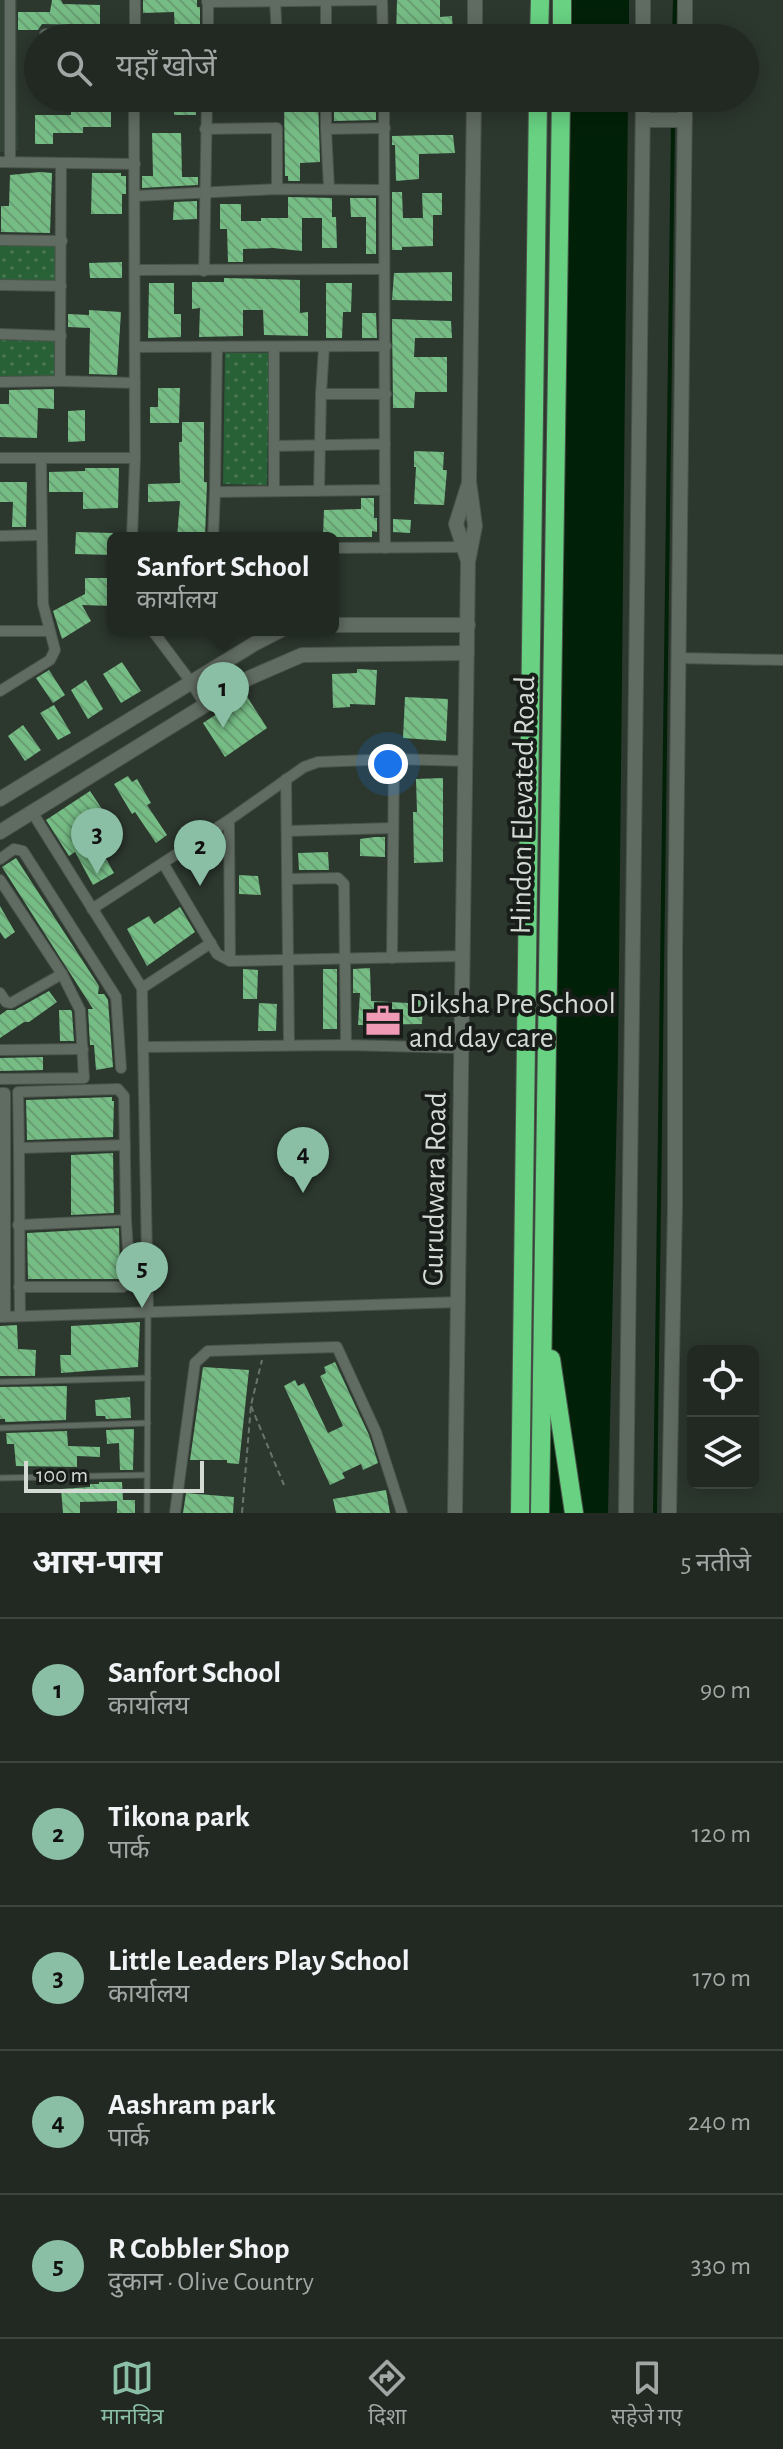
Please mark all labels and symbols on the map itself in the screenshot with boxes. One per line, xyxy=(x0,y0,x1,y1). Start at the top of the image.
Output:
pin: 1 xyxy=(197,662,249,728)
street label: Hindon Elevated Road xyxy=(506,675,540,935)
your location xyxy=(368,744,408,784)
pin: 3 xyxy=(71,808,123,874)
pin: 2 xyxy=(174,820,226,886)
place label: Diksha Pre School and day care xyxy=(409,989,616,1053)
office icon: Diksha Pre School and day care xyxy=(364,1002,402,1040)
street label: Gurudwara Road xyxy=(418,1092,452,1286)
pin: 4 xyxy=(277,1127,329,1193)
pin: 5 xyxy=(116,1242,168,1308)
scale bar xyxy=(24,1457,204,1493)

